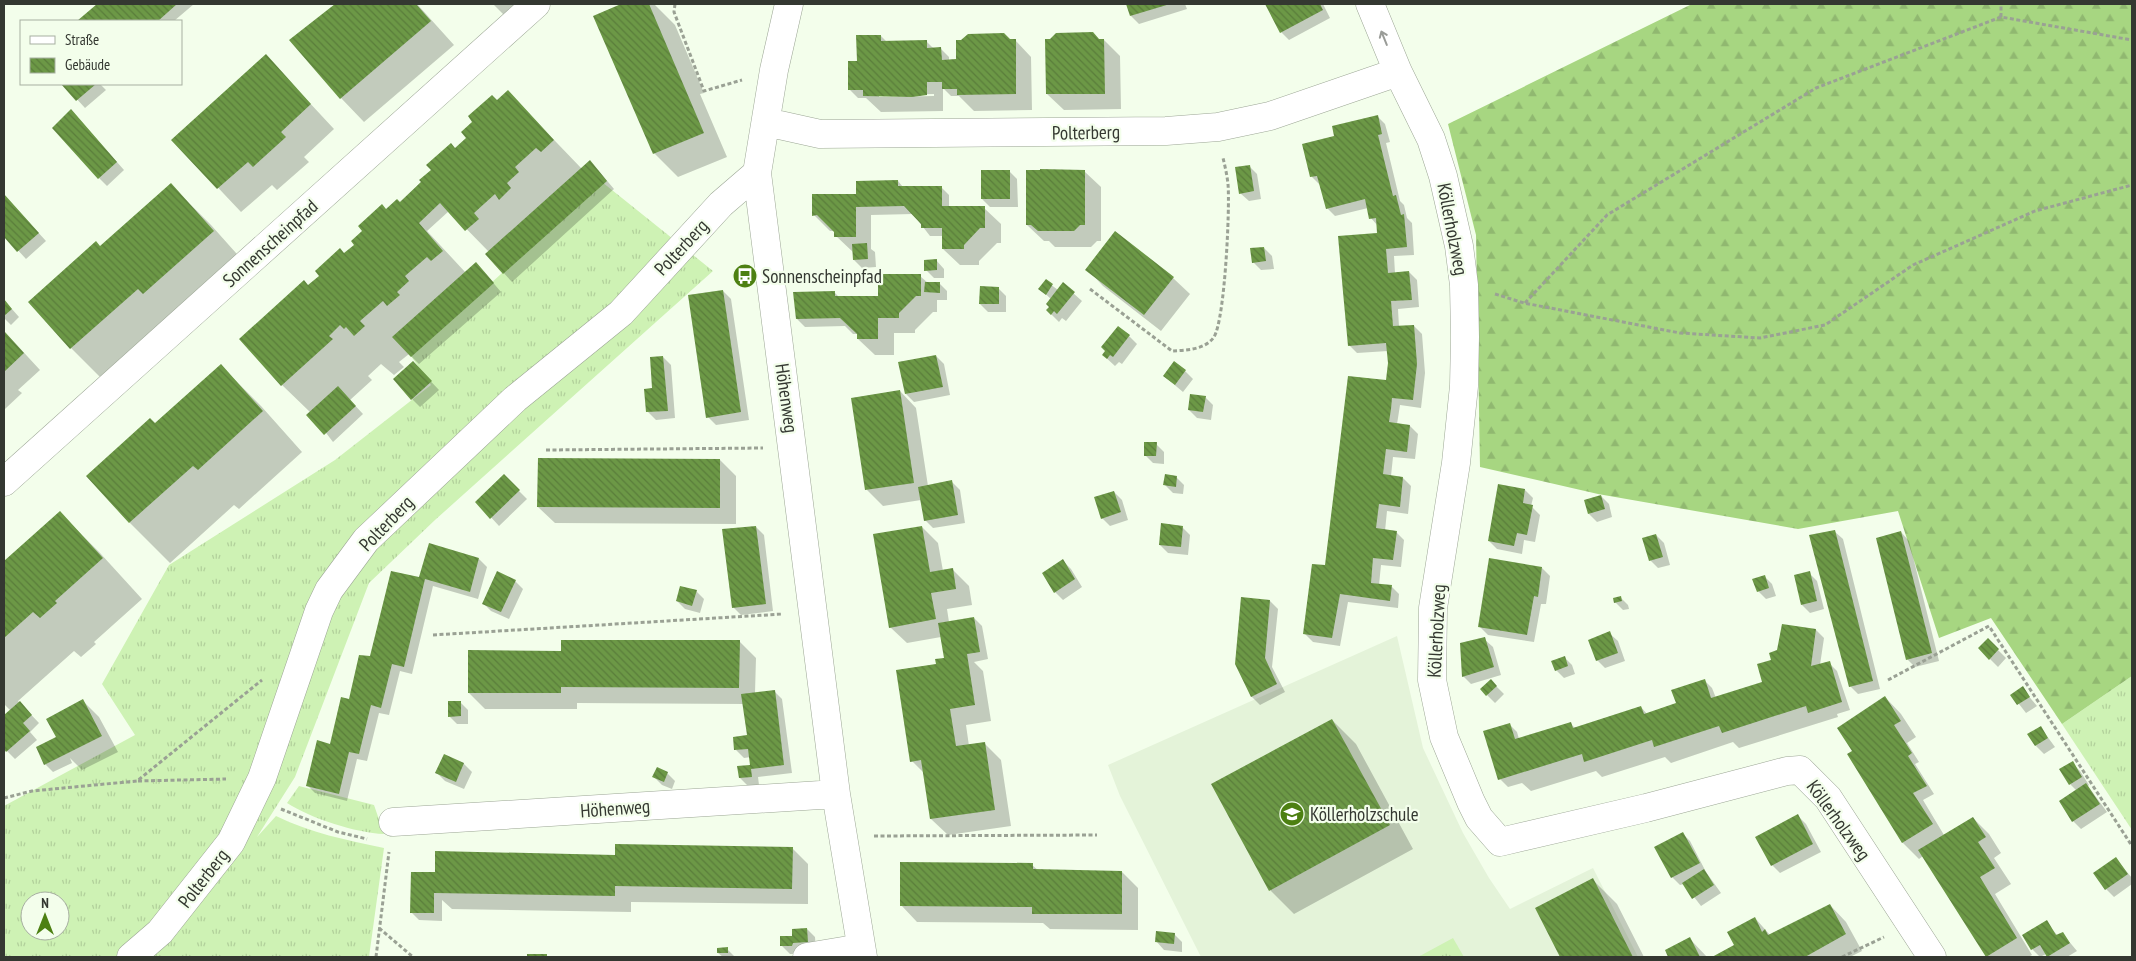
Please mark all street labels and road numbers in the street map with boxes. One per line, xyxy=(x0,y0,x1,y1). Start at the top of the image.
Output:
street label: Polterberg xyxy=(1052,119,1120,145)
street label: Köllerholzweg xyxy=(1432,181,1474,277)
street label: Sonnenscheinpfad xyxy=(217,194,323,292)
street label: Polterberg xyxy=(649,214,713,280)
street label: Höhenweg xyxy=(770,362,804,434)
street label: Polterberg xyxy=(354,490,418,556)
street label: Köllerholzweg xyxy=(1422,584,1450,678)
street label: Köllerholzweg xyxy=(1802,775,1876,865)
street label: Höhenweg xyxy=(579,794,651,822)
street label: Polterberg xyxy=(173,844,233,912)

